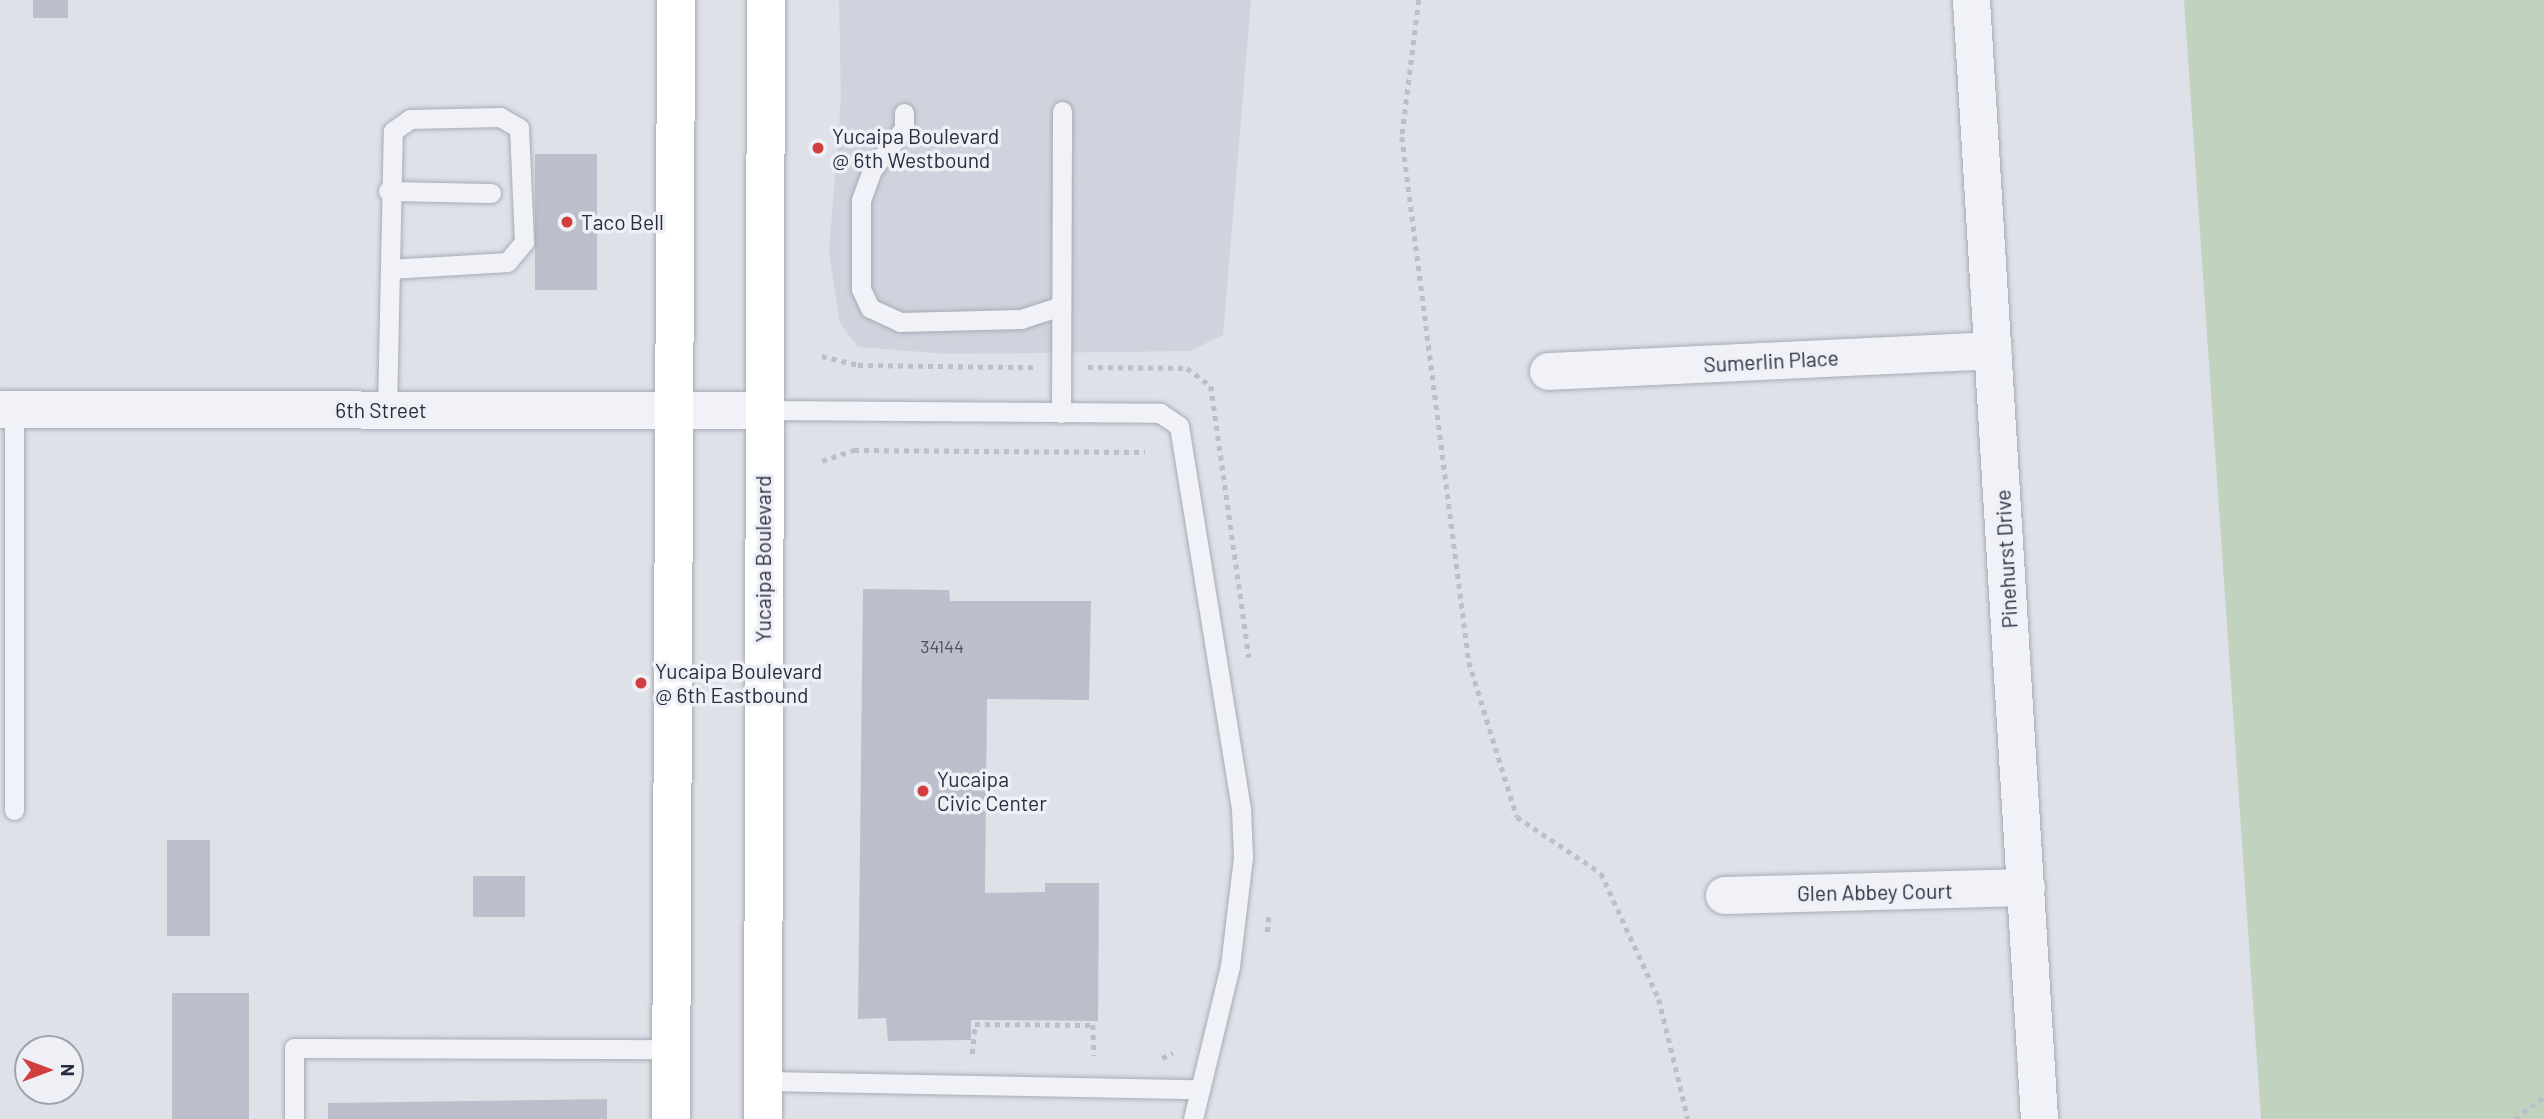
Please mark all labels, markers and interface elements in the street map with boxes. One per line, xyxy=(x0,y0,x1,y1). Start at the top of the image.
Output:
place label: Yucaipa Boulevard @ 6th Westbound xyxy=(832,123,999,173)
marker: Yucaipa Boulevard @ 6th Westbound xyxy=(810,140,826,156)
place label: Taco Bell xyxy=(581,209,664,235)
marker: Taco Bell xyxy=(559,214,575,230)
street label: Sumerlin Place xyxy=(1703,345,1839,377)
street label: 6th Street xyxy=(335,397,427,423)
street label: Yucaipa Boulevard xyxy=(750,475,776,643)
street label: Pinehurst Drive xyxy=(1990,489,2022,629)
house number: 34144 xyxy=(920,635,964,657)
place label: Yucaipa Boulevard @ 6th Eastbound xyxy=(655,658,822,708)
marker: Yucaipa Boulevard @ 6th Eastbound xyxy=(633,675,649,691)
place label: Yucaipa Civic Center xyxy=(937,766,1047,816)
marker: Yucaipa Civic Center xyxy=(915,783,931,799)
street label: Glen Abbey Court xyxy=(1797,878,1953,906)
north arrow xyxy=(14,1035,84,1105)
text: N xyxy=(57,1064,80,1076)

